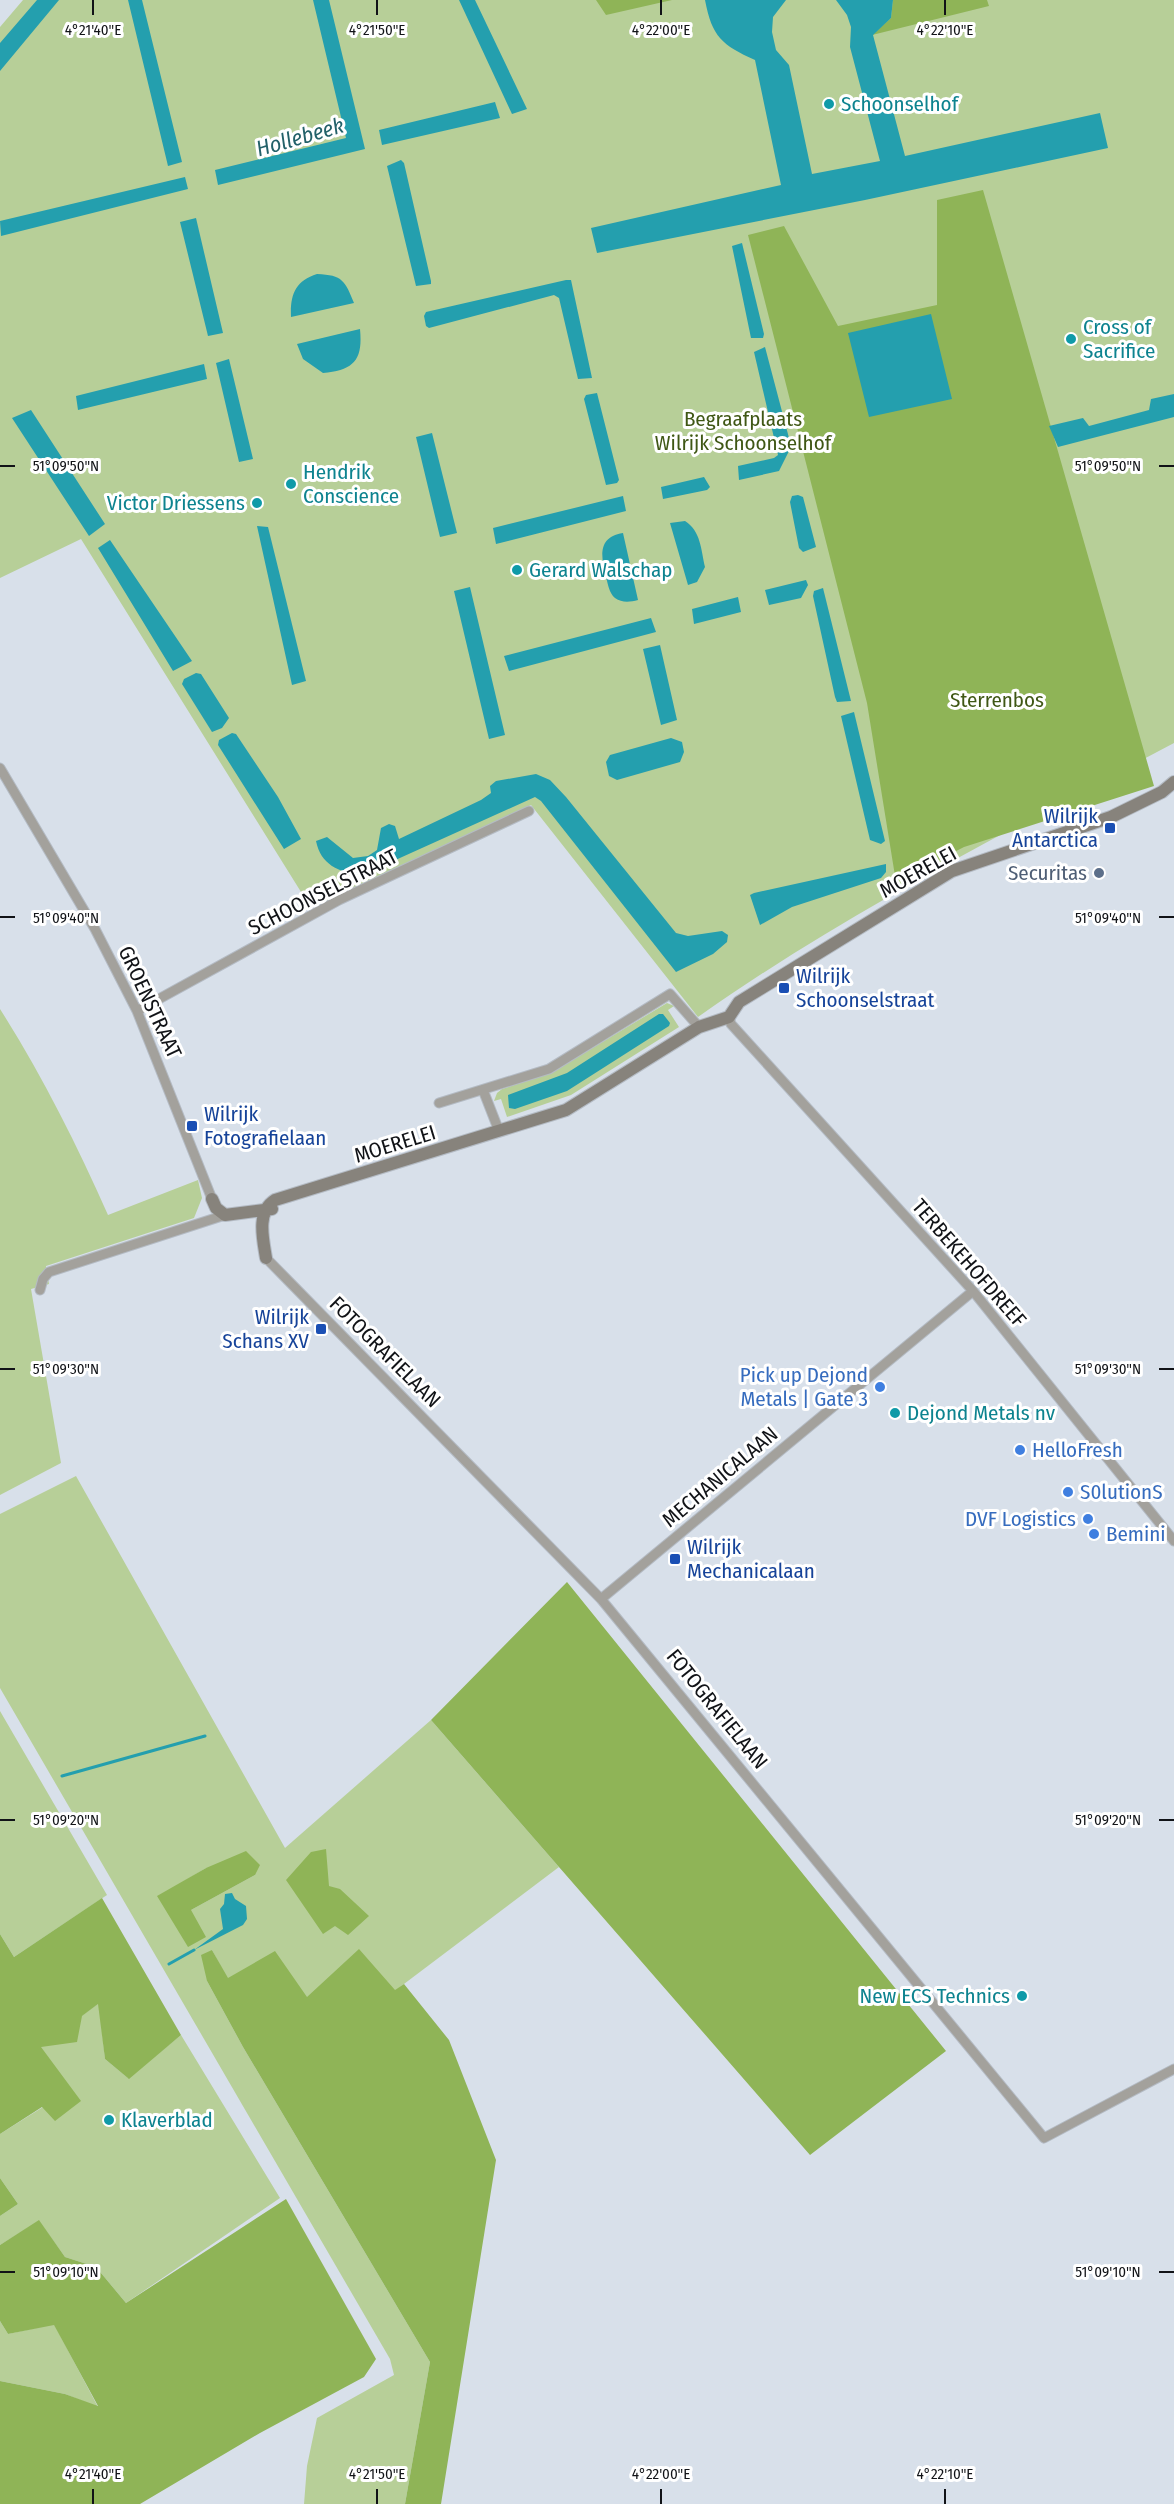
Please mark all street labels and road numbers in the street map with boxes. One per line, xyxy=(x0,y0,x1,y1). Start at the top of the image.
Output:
street label: MOERELEI xyxy=(875,840,961,904)
street label: SCHOONSELSTRAAT xyxy=(244,843,402,941)
street label: GROENSTRAAT xyxy=(113,942,187,1063)
street label: MOERELEI xyxy=(351,1119,439,1169)
street label: TERBEKEHOFDREEF xyxy=(906,1194,1032,1332)
street label: FOTOGRAFIELAAN xyxy=(324,1291,446,1413)
street label: MECHANICALAAN xyxy=(657,1421,783,1533)
street label: FOTOGRAFIELAAN xyxy=(661,1644,773,1774)

